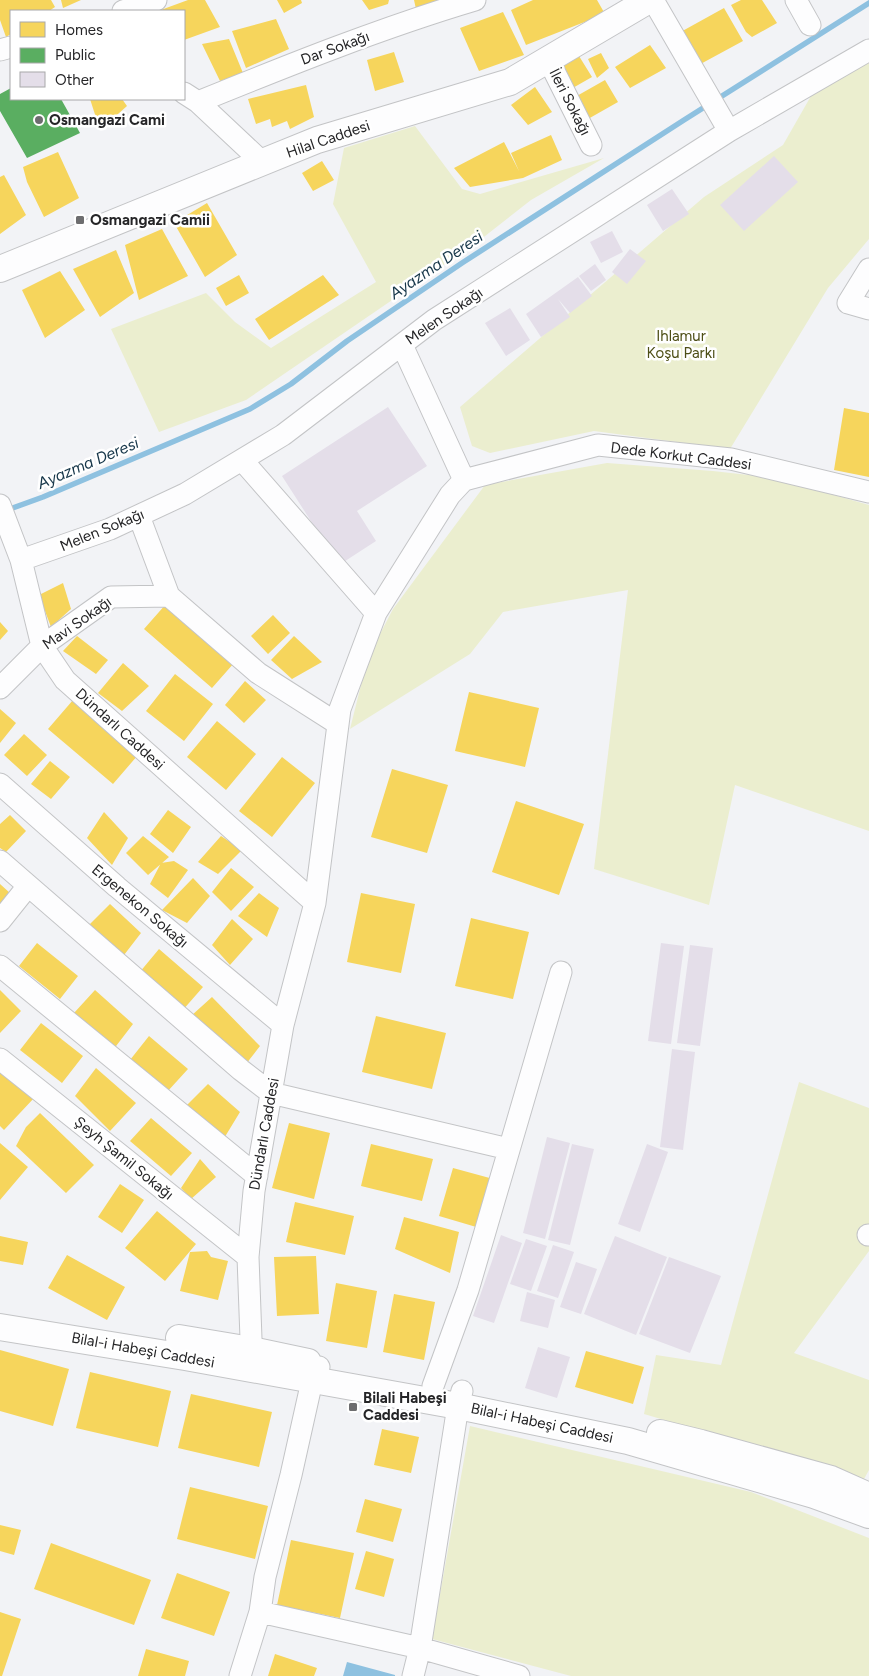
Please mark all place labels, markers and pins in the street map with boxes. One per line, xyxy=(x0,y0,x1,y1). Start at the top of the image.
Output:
place label: Osmangazi Cami xyxy=(49,111,165,129)
marker: Osmangazi Cami xyxy=(33,114,45,126)
place label: Osmangazi Camii xyxy=(90,211,210,229)
marker: Osmangazi Camii xyxy=(74,214,86,226)
place label: Bilali Habeşi Caddesi xyxy=(363,1389,447,1424)
marker: Bilali Habeşi Caddesi xyxy=(347,1401,359,1413)

